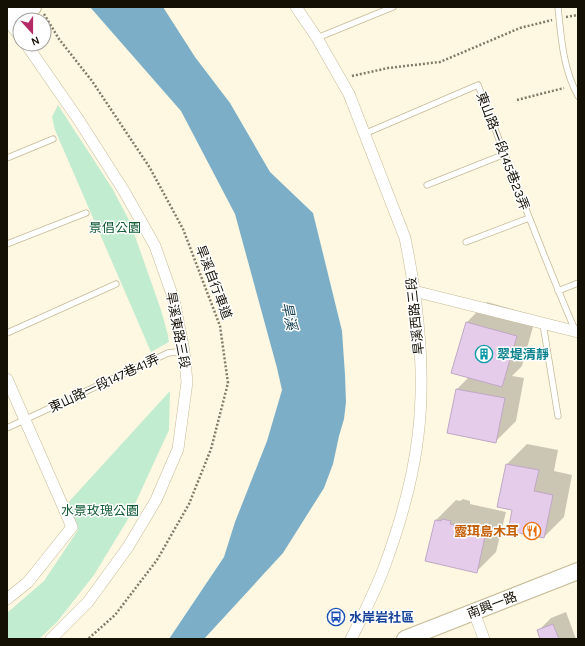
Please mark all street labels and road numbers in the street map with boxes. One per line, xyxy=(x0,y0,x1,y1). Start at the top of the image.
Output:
street label: 東山路一段145巷23弄 xyxy=(474,90,532,212)
street label: 旱溪自行車道 xyxy=(193,243,235,321)
street label: 旱溪西路三段 xyxy=(403,276,427,356)
street label: 旱溪東路三段 xyxy=(163,290,193,370)
street label: 東山路一段147巷41弄 xyxy=(46,351,162,415)
street label: 南興一路 xyxy=(465,589,519,621)

